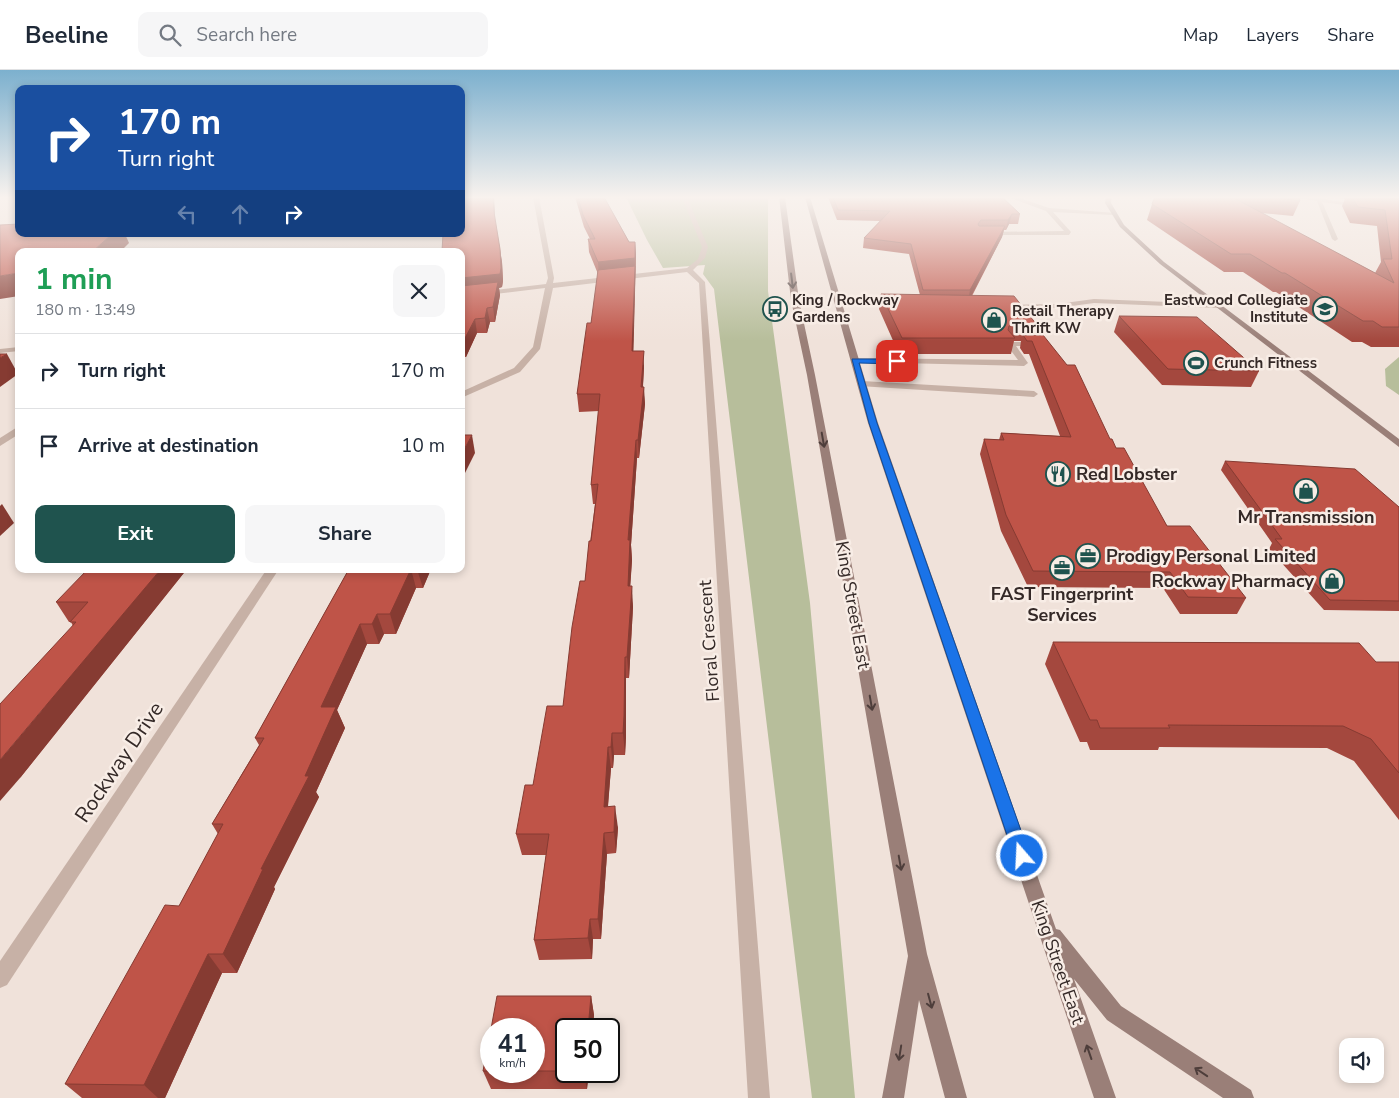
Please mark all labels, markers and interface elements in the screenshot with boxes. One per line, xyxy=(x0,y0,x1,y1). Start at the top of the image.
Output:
search box xyxy=(138,12,488,57)
text: Beeline xyxy=(25,19,108,51)
icon: search xyxy=(156,21,184,49)
text: Search here xyxy=(196,22,297,48)
text: Map xyxy=(1183,23,1218,47)
text: Layers xyxy=(1246,23,1299,47)
text: Share xyxy=(1327,23,1374,47)
text: 170 m xyxy=(118,99,221,146)
icon: right xyxy=(35,105,100,170)
text: Turn right xyxy=(118,144,214,174)
icon: left xyxy=(173,200,201,228)
icon: ahead xyxy=(226,200,254,228)
icon: right xyxy=(279,200,307,228)
text: 1 min xyxy=(35,259,113,300)
button: close xyxy=(393,265,445,317)
one-way arrow xyxy=(788,272,798,288)
place label: King / Rockway Gardens xyxy=(792,290,899,327)
place label: Eastwood Collegiate Institute xyxy=(1164,290,1308,327)
bus stop icon: King / Rockway Gardens xyxy=(762,296,788,322)
school or university icon: Eastwood Collegiate Institute xyxy=(1312,296,1338,322)
text: 180 m · 13:49 xyxy=(35,299,136,321)
place label: Retail Therapy Thrift KW xyxy=(1012,301,1114,338)
shop icon: Retail Therapy Thrift KW xyxy=(981,307,1007,333)
pin xyxy=(876,340,918,382)
icon: arrive xyxy=(883,347,911,375)
sports icon: Crunch Fitness xyxy=(1183,350,1209,376)
place label: Crunch Fitness xyxy=(1214,353,1317,373)
icon: right xyxy=(35,357,63,385)
text: Turn right xyxy=(78,358,165,384)
text: 170 m xyxy=(390,358,445,384)
icon: arrive xyxy=(35,432,63,460)
one-way arrow xyxy=(818,432,828,448)
text: Arrive at destination xyxy=(78,433,259,459)
text: 10 m xyxy=(401,433,445,459)
restaurant icon: Red Lobster xyxy=(1045,461,1071,487)
place label: Red Lobster xyxy=(1076,462,1177,486)
shop icon: Mr Transmission xyxy=(1293,478,1319,504)
button: Exit xyxy=(35,505,235,563)
button: Share xyxy=(245,505,445,563)
place label: Mr Transmission xyxy=(1238,505,1374,529)
street label: King Street East xyxy=(830,539,876,671)
office icon: Prodigy Personal Limited xyxy=(1075,543,1101,569)
place label: Prodigy Personal Limited xyxy=(1106,544,1316,568)
office icon: FAST Fingerprint Services xyxy=(1049,555,1075,581)
shop icon: Rockway Pharmacy xyxy=(1319,568,1345,594)
place label: Rockway Pharmacy xyxy=(1152,569,1315,593)
street label: Floral Crescent xyxy=(693,579,725,703)
place label: FAST Fingerprint Services xyxy=(991,582,1133,627)
one-way arrow xyxy=(867,695,876,711)
street label: Rockway Drive xyxy=(68,696,170,828)
position arrow xyxy=(995,829,1047,881)
one-way arrow xyxy=(896,855,906,871)
street label: King Street East xyxy=(1026,897,1091,1028)
one-way arrow xyxy=(925,992,935,1008)
speed limit sign: 50 xyxy=(555,1018,620,1083)
text: 41 xyxy=(497,1027,528,1061)
map controls xyxy=(1339,1038,1384,1083)
button: sound xyxy=(1339,1038,1384,1083)
one-way arrow xyxy=(1084,1044,1094,1060)
one-way arrow xyxy=(895,1045,905,1061)
text: km/h xyxy=(499,1055,526,1071)
one-way arrow xyxy=(1195,1067,1209,1077)

